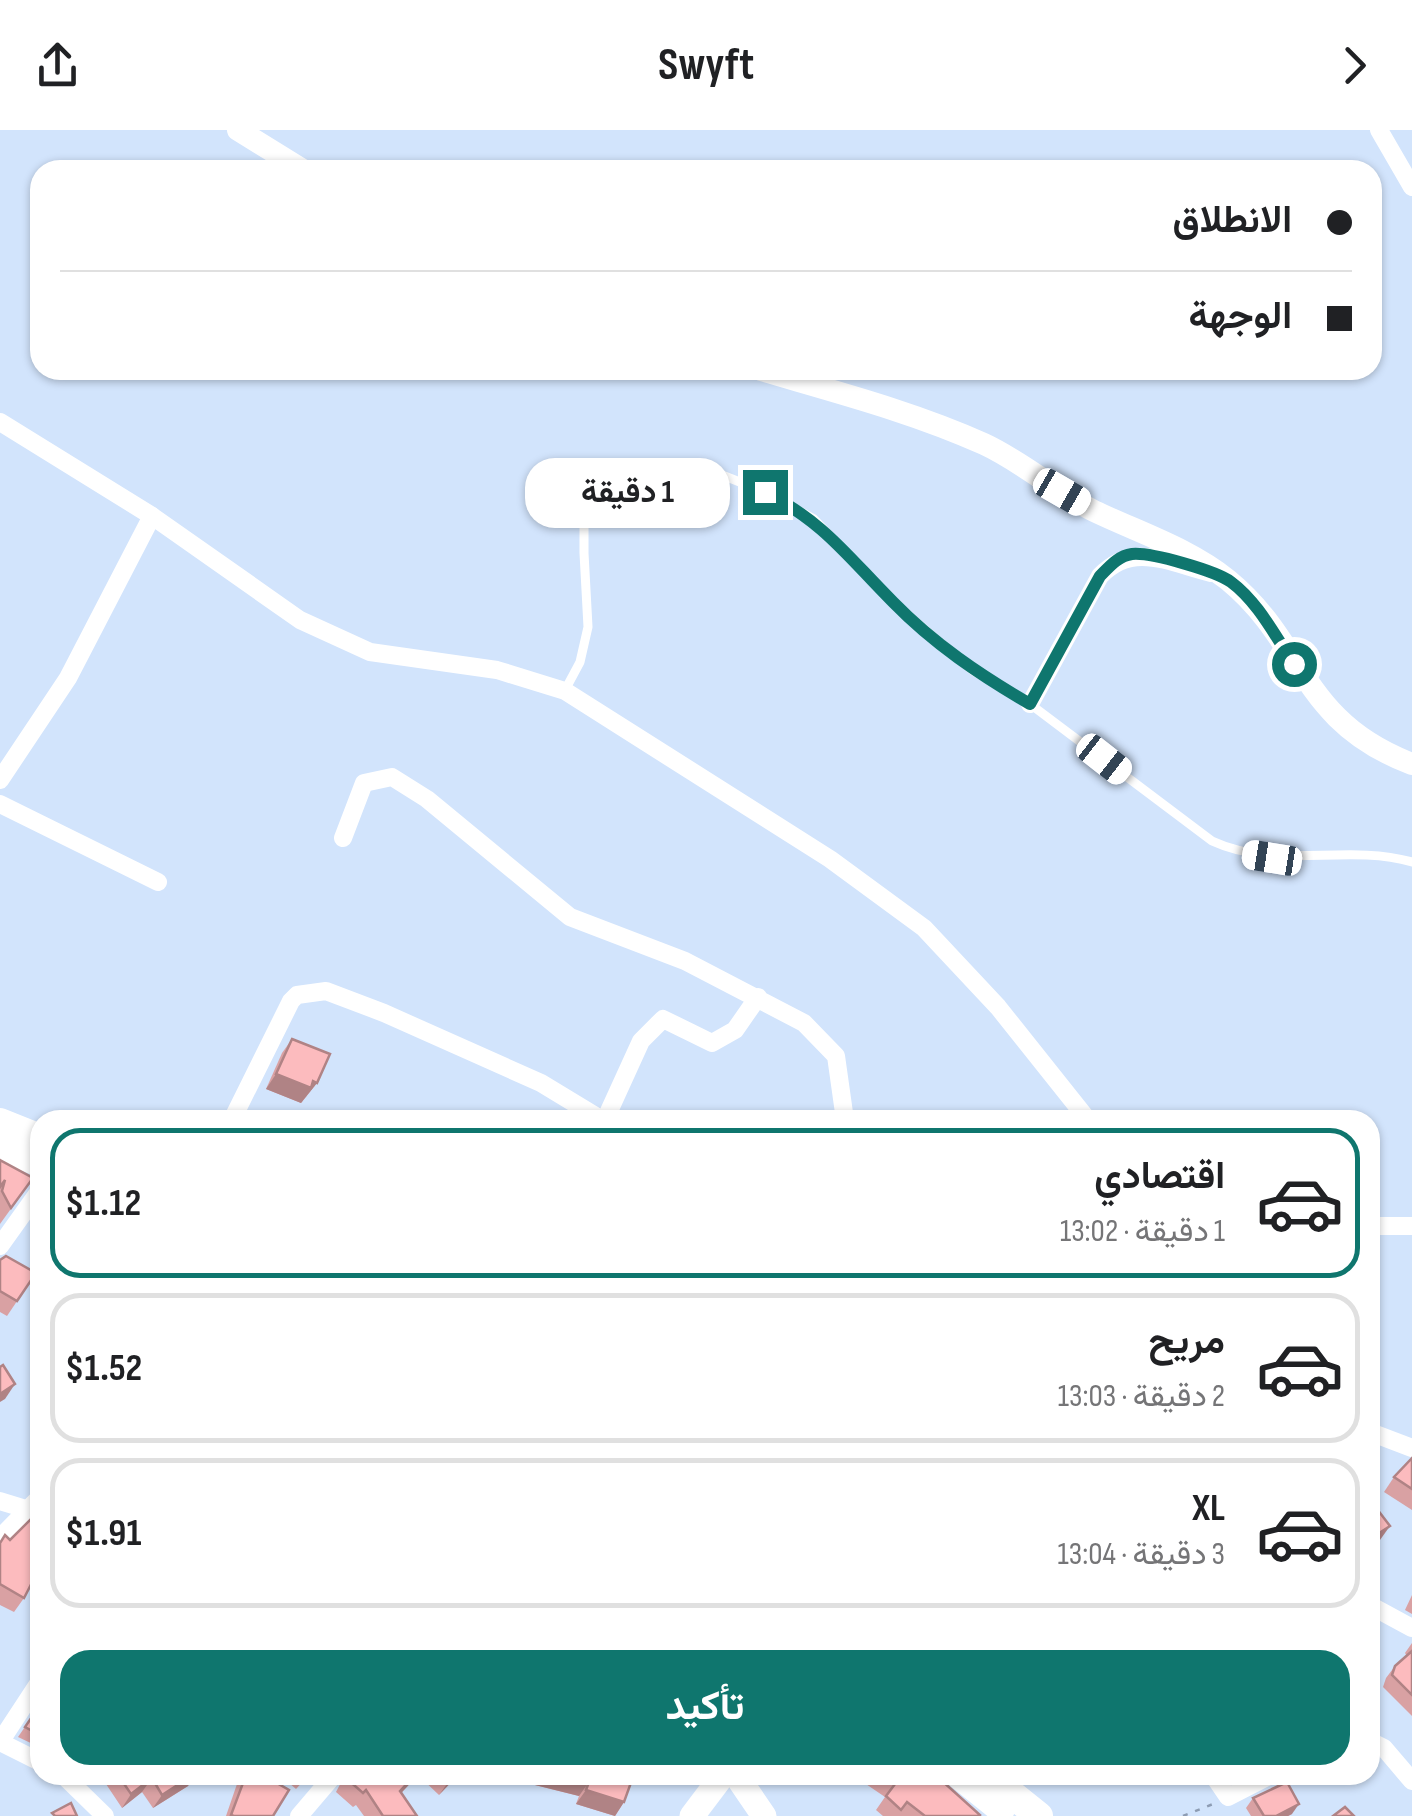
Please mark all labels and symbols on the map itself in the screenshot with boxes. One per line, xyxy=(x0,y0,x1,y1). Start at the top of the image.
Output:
callout: 1 دقيقة xyxy=(525,457,730,527)
car xyxy=(1029,464,1095,520)
route end xyxy=(743,470,788,515)
route start xyxy=(1272,642,1317,687)
car xyxy=(1071,729,1137,789)
car xyxy=(1240,838,1304,878)

